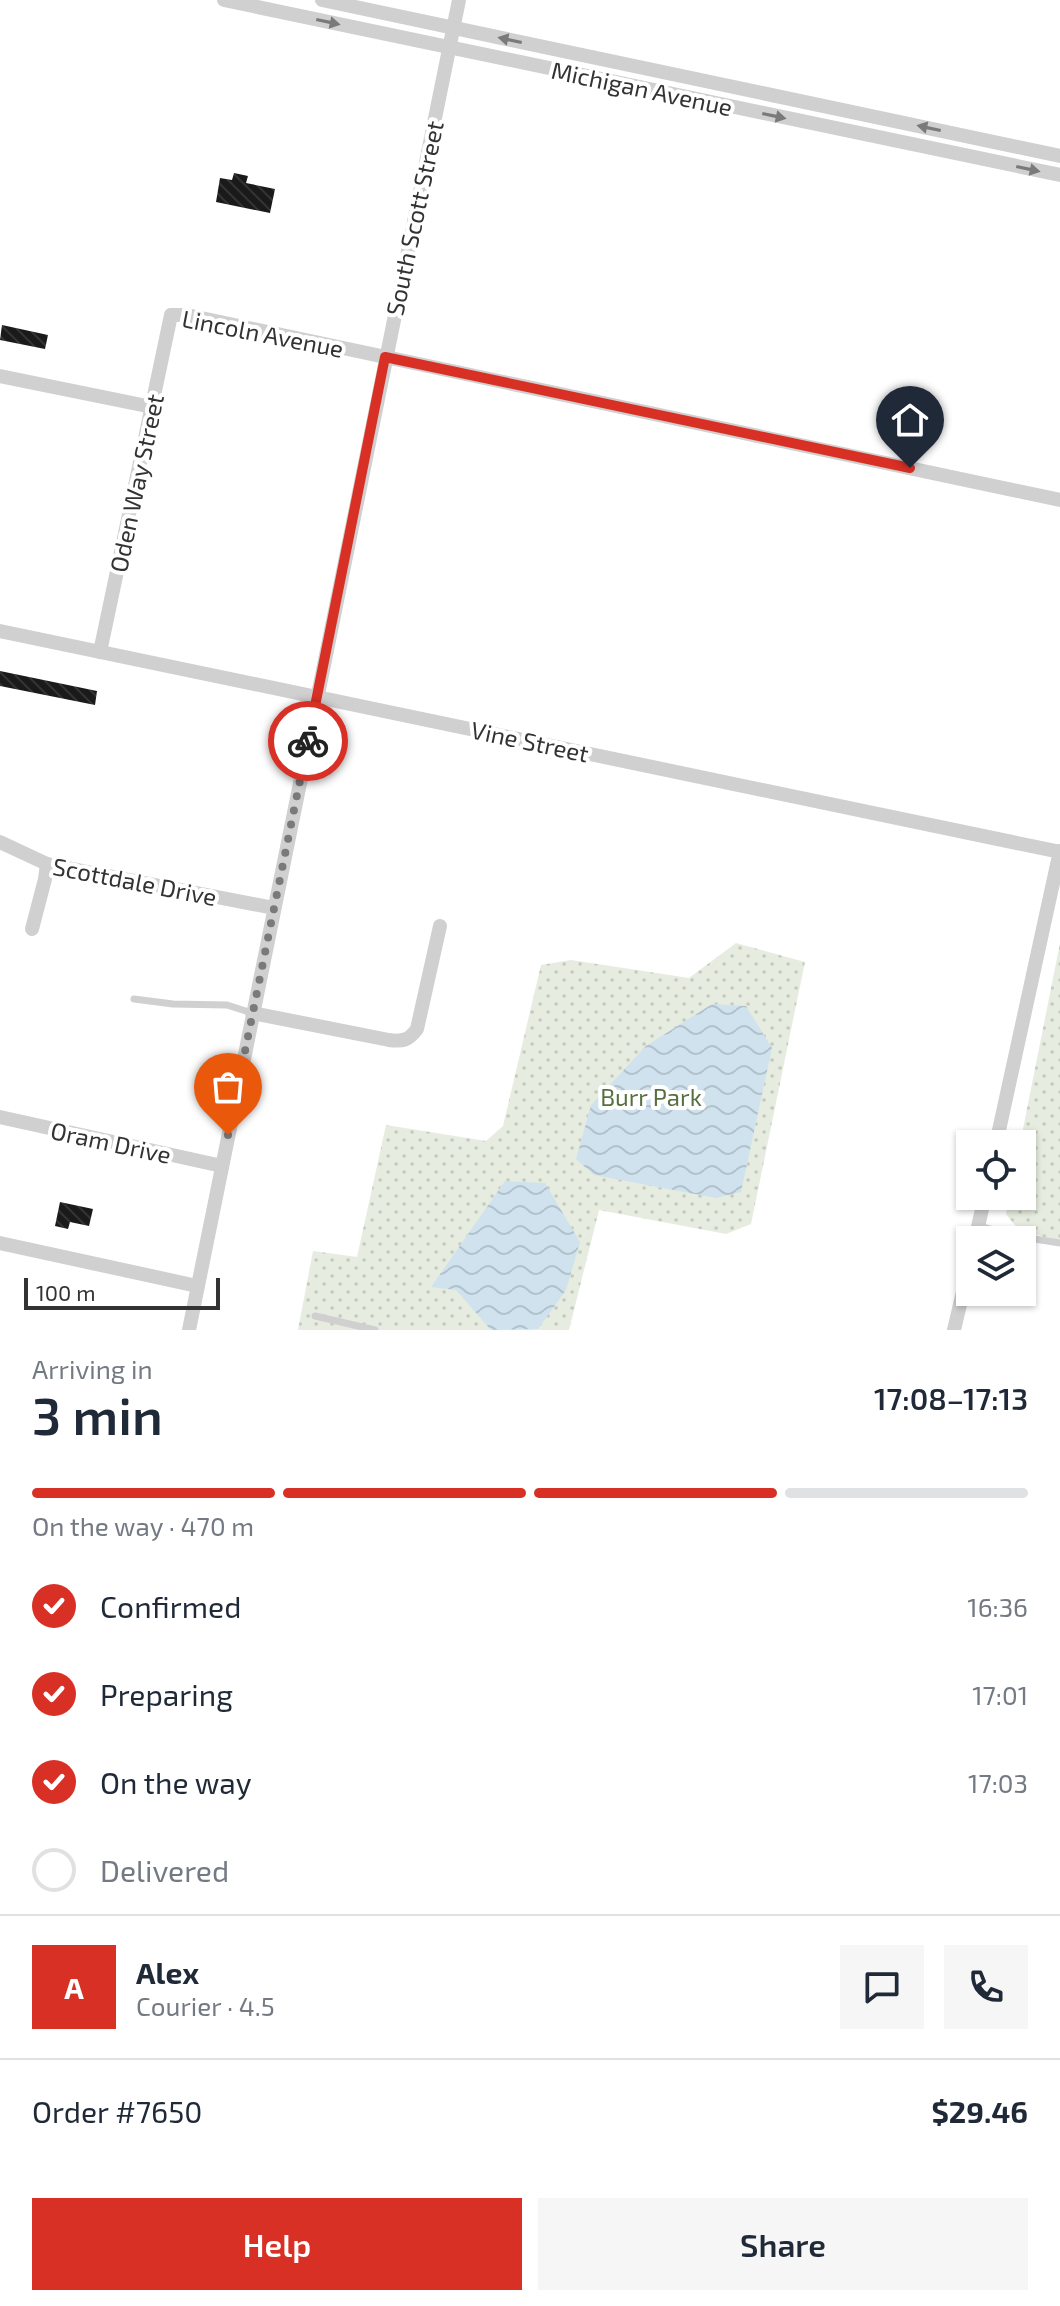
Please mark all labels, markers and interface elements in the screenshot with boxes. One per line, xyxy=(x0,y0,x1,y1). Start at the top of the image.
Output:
one-way arrow xyxy=(315,16,340,29)
one-way arrow xyxy=(497,33,522,46)
street label: Michigan Avenue xyxy=(549,55,735,121)
one-way arrow xyxy=(762,110,787,122)
street label: South Scott Street xyxy=(379,118,449,318)
one-way arrow xyxy=(916,121,941,134)
one-way arrow xyxy=(1016,163,1041,175)
street label: Lincoln Avenue xyxy=(180,303,346,363)
pin xyxy=(876,386,944,468)
street label: Oden Way Street xyxy=(103,391,169,575)
icon: home xyxy=(888,398,932,442)
courier xyxy=(268,701,348,781)
street label: Vine Street xyxy=(469,714,591,768)
icon: bike xyxy=(286,719,330,763)
street label: Scottdale Drive xyxy=(51,851,219,911)
pin xyxy=(194,1053,262,1135)
icon: bag xyxy=(206,1065,250,1109)
park label: Burr Park xyxy=(600,1082,702,1111)
street label: Oram Drive xyxy=(48,1115,174,1169)
map controls xyxy=(956,1130,1036,1306)
button: locate xyxy=(956,1130,1036,1210)
button: layers xyxy=(956,1226,1036,1306)
scale bar xyxy=(24,1274,220,1310)
text: 100 m xyxy=(36,1279,95,1305)
text: Arriving in xyxy=(32,1353,153,1384)
text: 17:08–17:13 xyxy=(874,1380,1028,1416)
text: 3 min xyxy=(32,1383,163,1445)
text: On the way · 470 m xyxy=(32,1510,254,1541)
icon: check xyxy=(32,1584,76,1628)
text: Confirmed xyxy=(100,1588,241,1624)
text: 16:36 xyxy=(967,1591,1028,1622)
icon: check xyxy=(32,1672,76,1716)
text: Preparing xyxy=(100,1676,233,1712)
text: 17:01 xyxy=(972,1679,1028,1710)
icon: check xyxy=(32,1760,76,1804)
text: On the way xyxy=(100,1764,252,1800)
text: 17:03 xyxy=(968,1767,1028,1798)
text: Delivered xyxy=(100,1852,229,1888)
button: chat xyxy=(840,1945,924,2029)
button: phone xyxy=(944,1945,1028,2029)
text: Alex xyxy=(136,1954,199,1990)
text: A xyxy=(64,1969,84,2005)
text: Courier · 4.5 xyxy=(136,1990,275,2021)
text: Order #7650 xyxy=(32,2093,202,2129)
text: $29.46 xyxy=(931,2093,1028,2129)
button: Help xyxy=(32,2198,522,2290)
button: Share xyxy=(538,2198,1028,2290)

